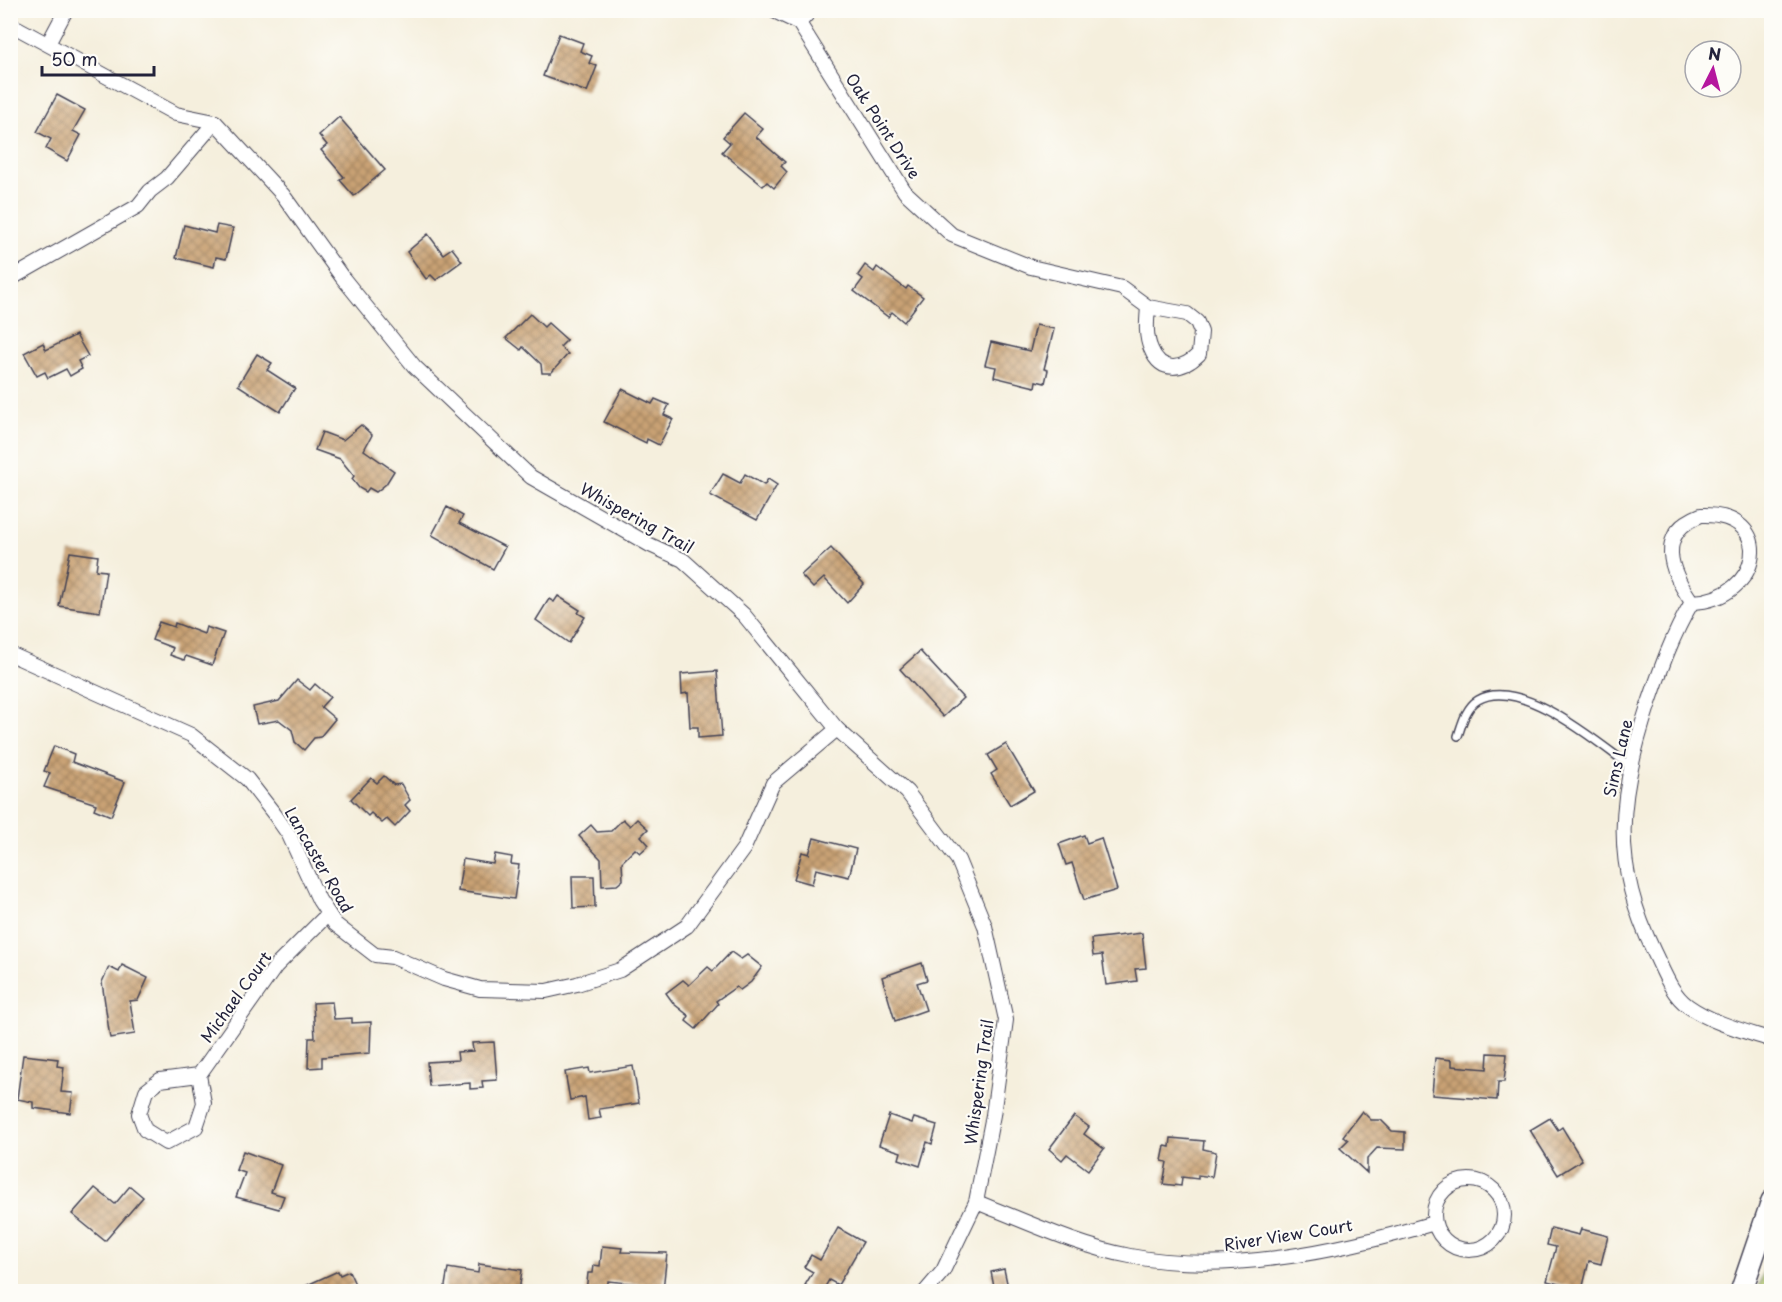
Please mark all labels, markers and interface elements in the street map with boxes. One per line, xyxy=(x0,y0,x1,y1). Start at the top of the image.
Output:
scale bar xyxy=(42,39,154,77)
north arrow xyxy=(1683,39,1743,99)
text: N xyxy=(1707,40,1722,66)
text: 50 m xyxy=(51,45,98,72)
street label: Oak Point Drive xyxy=(841,68,927,183)
street label: Whispering Trail xyxy=(576,476,699,558)
street label: Sims Lane xyxy=(1596,716,1638,799)
street label: Lancaster Road xyxy=(280,802,360,917)
street label: Michael Court xyxy=(194,946,277,1047)
street label: Whispering Trail xyxy=(957,1018,999,1146)
street label: River View Court xyxy=(1222,1212,1354,1256)

